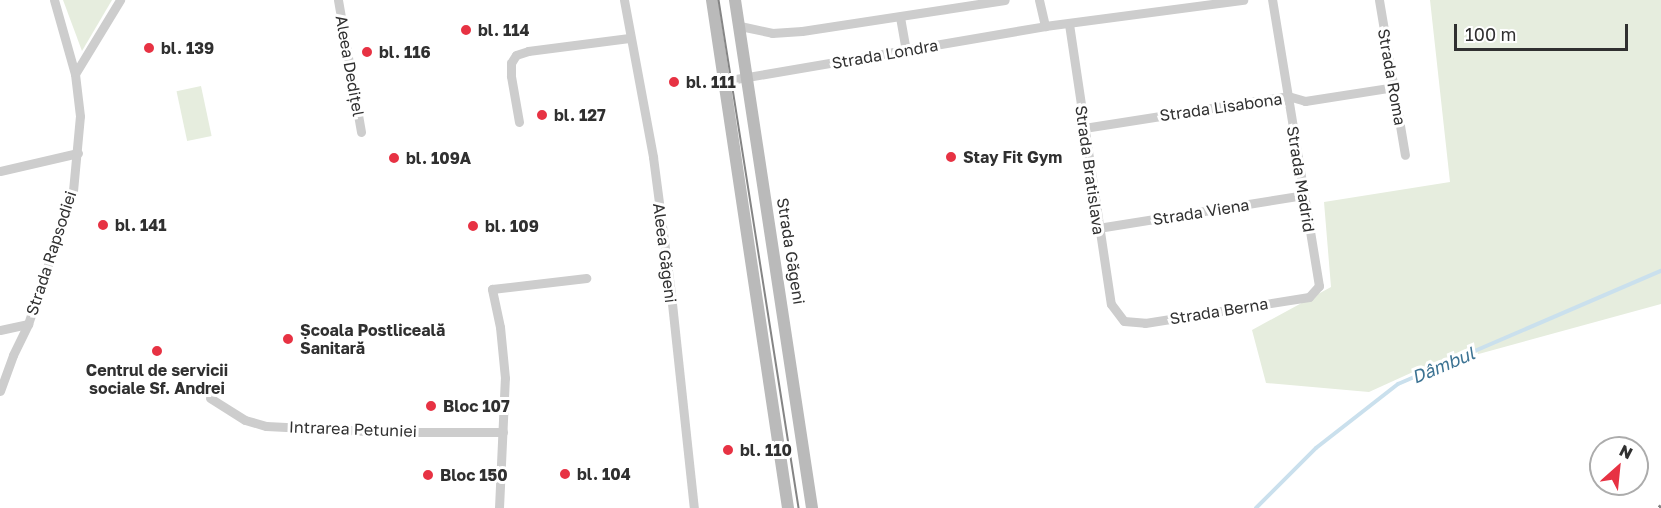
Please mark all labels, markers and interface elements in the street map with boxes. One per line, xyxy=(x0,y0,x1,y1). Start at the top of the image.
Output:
scale bar xyxy=(1457,12,1631,50)
street label: Aleea Dedițel xyxy=(332,14,368,118)
place label: bl. 114 xyxy=(478,20,529,40)
marker: bl. 114 xyxy=(459,23,473,37)
text: 100 m xyxy=(1465,23,1516,45)
street label: Strada Roma xyxy=(1374,27,1410,127)
street label: Strada Londra xyxy=(830,35,940,73)
place label: bl. 139 xyxy=(161,38,214,58)
marker: bl. 139 xyxy=(142,41,156,55)
place label: bl. 116 xyxy=(379,42,431,62)
marker: bl. 116 xyxy=(360,45,374,59)
place label: bl. 111 xyxy=(686,72,736,92)
marker: bl. 111 xyxy=(667,75,681,89)
street label: Strada Lisabona xyxy=(1158,89,1284,125)
street label: Strada Bratislava xyxy=(1071,104,1109,236)
place label: bl. 127 xyxy=(554,105,606,125)
marker: bl. 127 xyxy=(535,108,549,122)
street label: Strada Madrid xyxy=(1283,124,1319,234)
place label: Stay Fit Gym xyxy=(963,147,1062,167)
place label: bl. 109A xyxy=(406,148,471,168)
marker: Stay Fit Gym xyxy=(944,150,958,164)
marker: bl. 109A xyxy=(387,151,401,165)
street label: Strada Rapsodiei xyxy=(22,188,80,318)
street label: Strada Viena xyxy=(1151,195,1251,229)
street label: Strada Găgeni xyxy=(773,196,809,306)
street label: Aleea Găgeni xyxy=(649,202,681,304)
place label: bl. 141 xyxy=(115,215,166,235)
place label: bl. 109 xyxy=(485,216,539,236)
marker: bl. 141 xyxy=(96,218,110,232)
marker: bl. 109 xyxy=(466,219,480,233)
street label: Strada Berna xyxy=(1168,294,1270,328)
place label: Școala Postliceală Sanitară xyxy=(300,320,445,358)
marker: Școala Postliceală Sanitară xyxy=(281,332,295,346)
water label: Dâmbul xyxy=(1408,342,1478,388)
marker: Centrul de servicii sociale Sf. Andrei xyxy=(150,344,164,358)
place label: Centrul de servicii sociale Sf. Andrei xyxy=(86,360,228,398)
place label: Bloc 107 xyxy=(443,396,510,416)
marker: Bloc 107 xyxy=(424,399,438,413)
street label: Intrarea Petuniei xyxy=(289,417,417,441)
north arrow xyxy=(1589,436,1649,496)
place label: bl. 110 xyxy=(740,440,792,460)
text: N xyxy=(1616,440,1636,463)
marker: bl. 110 xyxy=(721,443,735,457)
place label: bl. 104 xyxy=(577,464,631,484)
place label: Bloc 150 xyxy=(440,465,508,485)
marker: bl. 104 xyxy=(558,467,572,481)
marker: Bloc 150 xyxy=(421,468,435,482)

